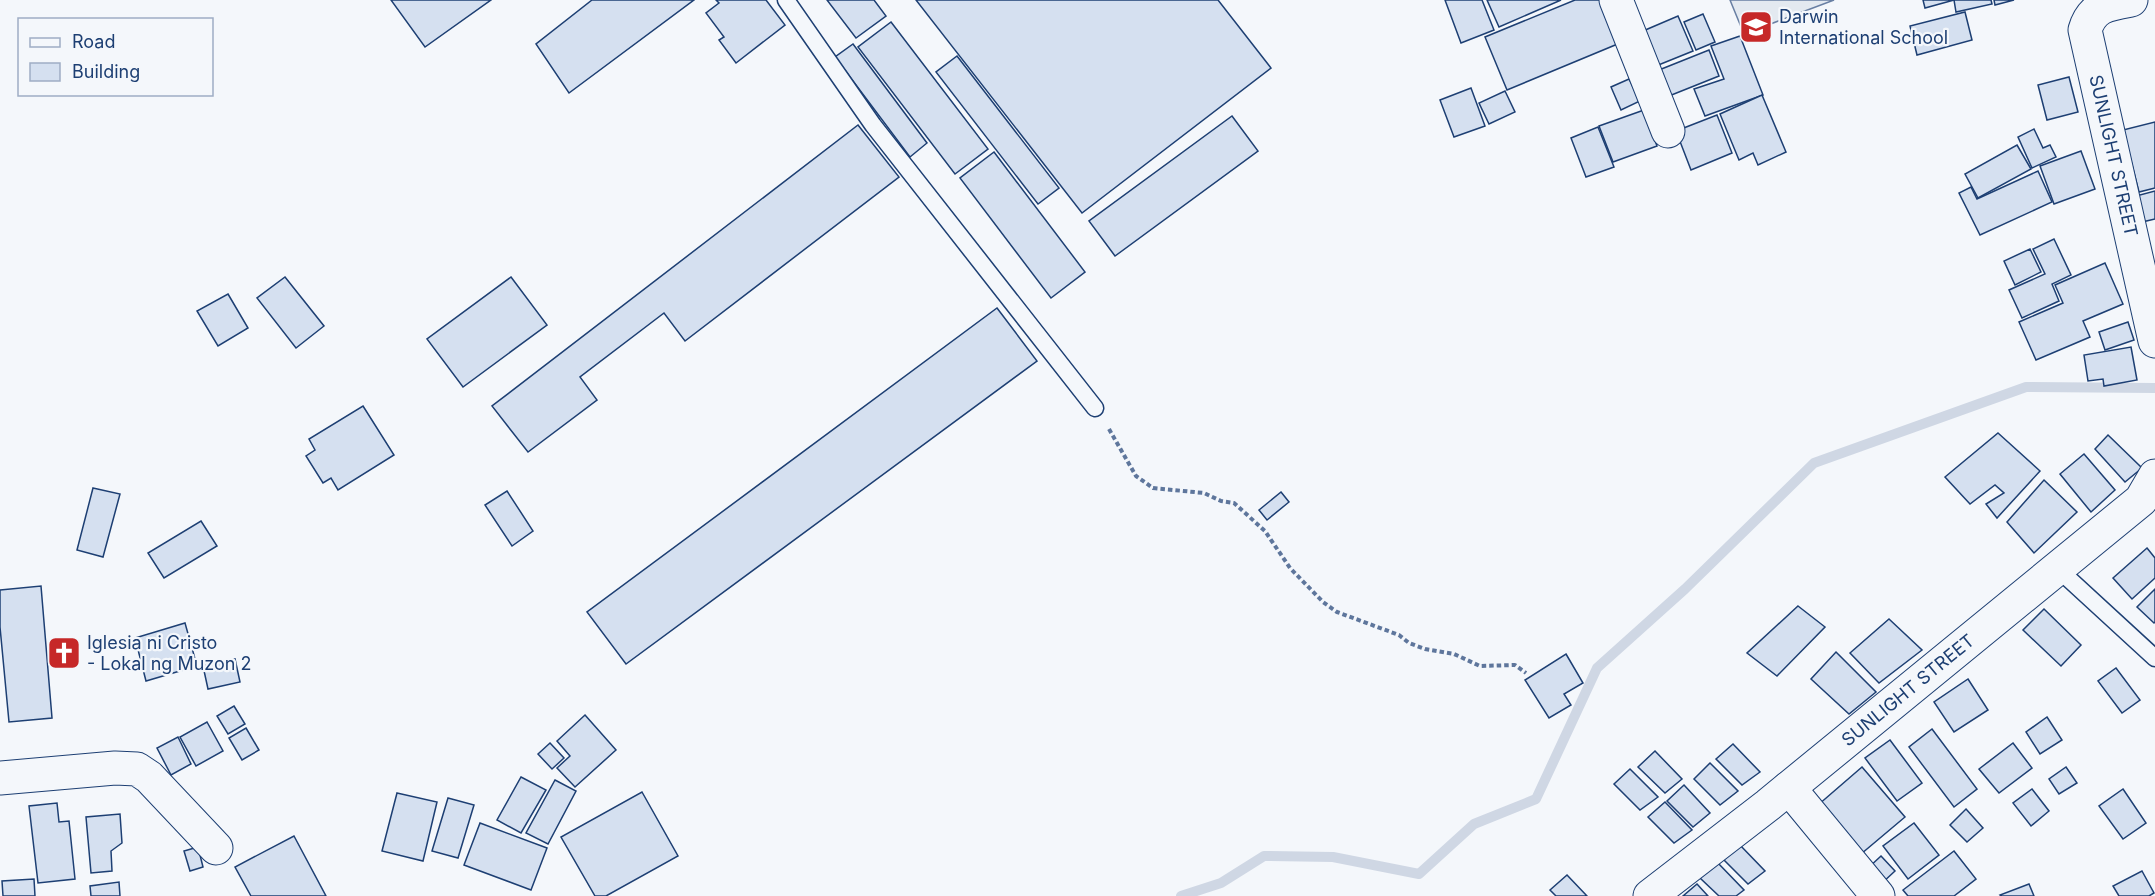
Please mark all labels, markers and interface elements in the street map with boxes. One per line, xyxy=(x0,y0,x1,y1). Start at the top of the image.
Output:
place label: Darwin International School xyxy=(1779,6,1948,48)
school or university icon: Darwin International School xyxy=(1738,9,1774,45)
legend xyxy=(18,18,213,96)
text: Road xyxy=(72,31,115,52)
text: Building xyxy=(72,61,140,82)
street label: SUNLIGHT STREET xyxy=(2085,73,2142,239)
street label: SUNLIGHT STREET xyxy=(1837,630,1978,750)
place label: Iglesia ni Cristo - Lokal ng Muzon 2 xyxy=(87,632,252,674)
church icon: Iglesia ni Cristo - Lokal ng Muzon 2 xyxy=(46,635,82,671)

